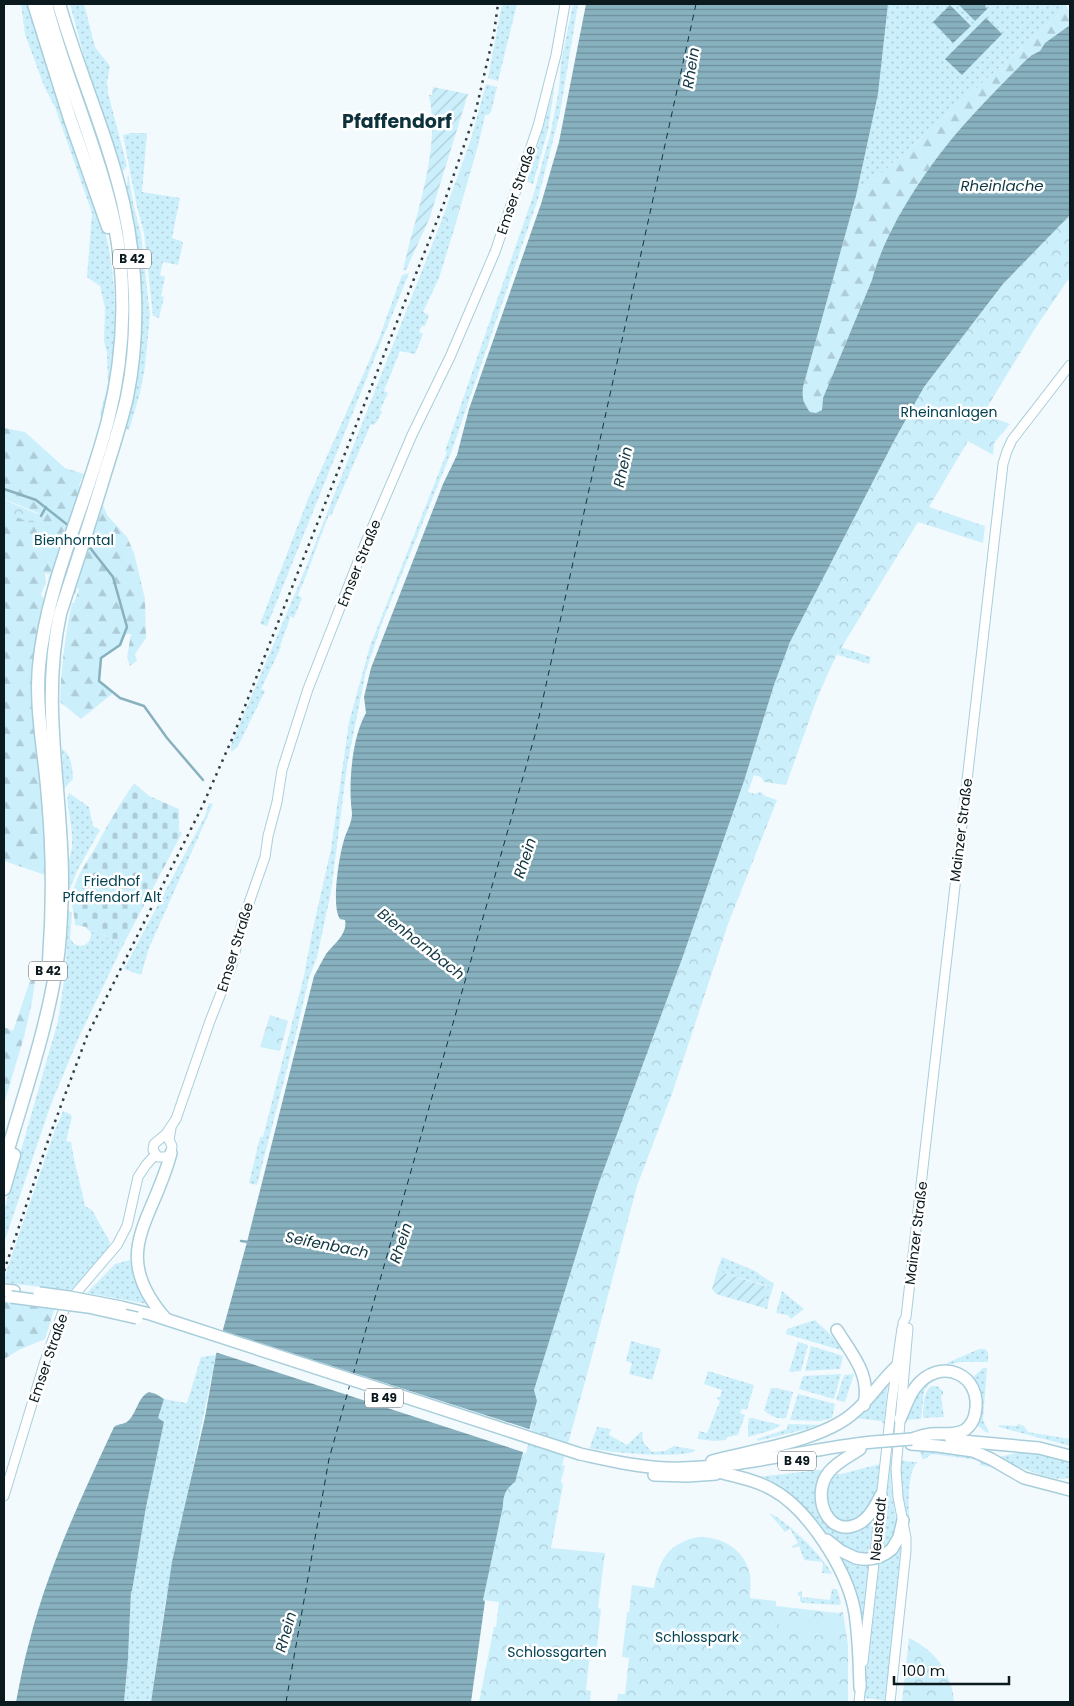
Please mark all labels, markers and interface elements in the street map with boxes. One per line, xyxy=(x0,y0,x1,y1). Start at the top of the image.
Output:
water label: Rhein xyxy=(677,46,704,90)
district label: Pfaffendorf xyxy=(342,108,452,135)
street label: Emser Straße xyxy=(491,143,541,237)
water label: Rheinlache xyxy=(960,175,1044,196)
road number: B 42 xyxy=(113,250,151,268)
park label: Rheinanlagen xyxy=(901,402,998,422)
water label: Rhein xyxy=(608,445,637,489)
street label: Emser Straße xyxy=(332,516,386,610)
park label: Bienhorntal xyxy=(34,530,114,550)
street label: Mainzer Straße xyxy=(945,777,977,883)
water label: Rhein xyxy=(508,835,541,881)
park label: Friedhof Pfaffendorf Alt xyxy=(63,871,162,907)
street label: Emser Straße xyxy=(212,899,258,994)
water label: Bienhornbach xyxy=(373,903,469,984)
road number: B 42 xyxy=(29,961,67,980)
street label: Mainzer Straße xyxy=(900,1180,932,1286)
water label: Rhein xyxy=(384,1220,417,1266)
water label: Seifenbach xyxy=(284,1226,371,1263)
street label: Emser Straße xyxy=(23,1311,73,1405)
road number: B 49 xyxy=(365,1389,403,1408)
road number: B 49 xyxy=(778,1452,816,1470)
street label: Neustadt xyxy=(865,1496,891,1562)
water label: Rhein xyxy=(270,1609,301,1655)
park label: Schlosspark xyxy=(655,1627,740,1647)
park label: Schlossgarten xyxy=(507,1642,607,1662)
scale bar xyxy=(894,1654,1009,1686)
text: 100 m xyxy=(902,1660,945,1681)

